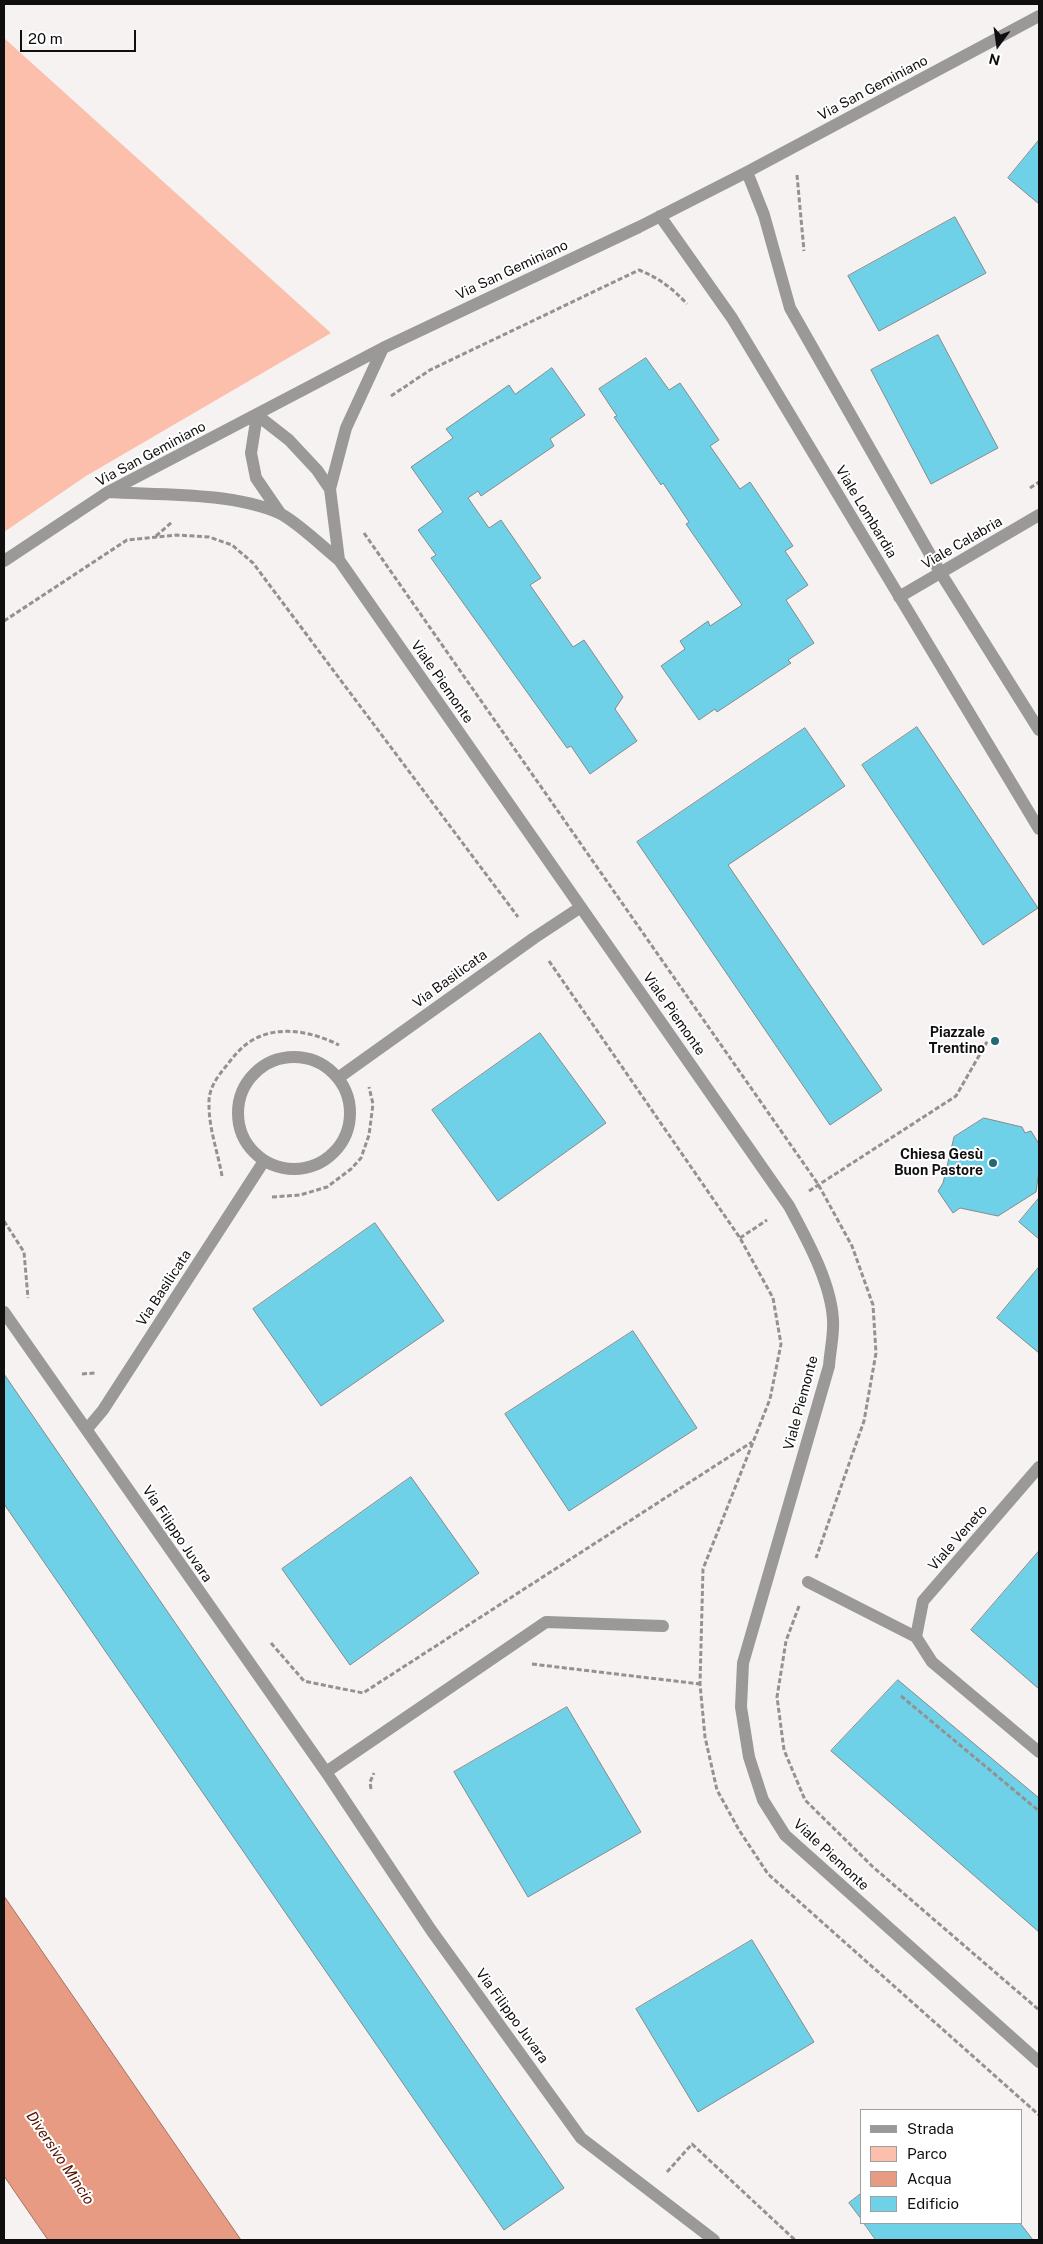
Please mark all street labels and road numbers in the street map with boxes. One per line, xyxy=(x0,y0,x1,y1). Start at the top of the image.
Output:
street label: Via San Geminiano xyxy=(815,52,931,124)
street label: Via San Geminiano xyxy=(453,237,571,303)
street label: Via San Geminiano xyxy=(93,418,209,490)
street label: Viale Lombardia xyxy=(832,463,900,561)
street label: Viale Calabria xyxy=(919,513,1005,573)
street label: Viale Piemonte xyxy=(407,637,477,727)
street label: Via Basilicata xyxy=(410,947,490,1011)
street label: Viale Piemonte xyxy=(639,969,709,1059)
street label: Via Basilicata xyxy=(133,1247,195,1329)
street label: Viale Piemonte xyxy=(780,1354,822,1452)
street label: Via Filippo Juvara xyxy=(139,1483,215,1585)
street label: Viale Veneto xyxy=(925,1502,991,1574)
street label: Viale Piemonte xyxy=(790,1816,872,1894)
street label: Via Filippo Juvara xyxy=(472,1965,552,2067)

